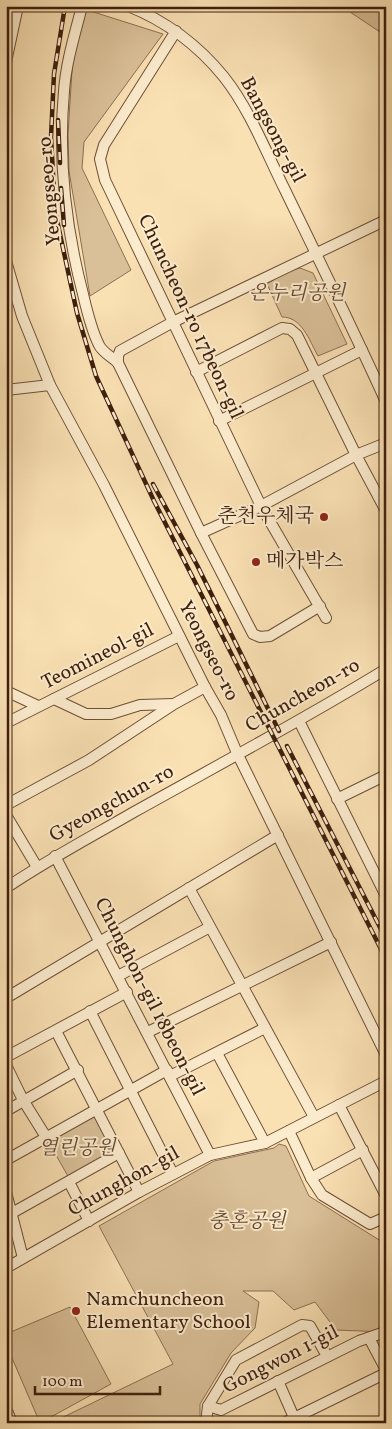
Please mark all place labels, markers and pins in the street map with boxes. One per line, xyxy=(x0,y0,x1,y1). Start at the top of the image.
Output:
place label: 춘천우체국 xyxy=(217,503,314,531)
marker: 춘천우체국 xyxy=(318,511,330,523)
place label: 메가박스 xyxy=(266,548,343,576)
marker: 메가박스 xyxy=(250,556,262,568)
place label: Namchuncheon Elementary School xyxy=(86,1286,251,1337)
marker: Namchuncheon Elementary School xyxy=(70,1305,82,1317)

